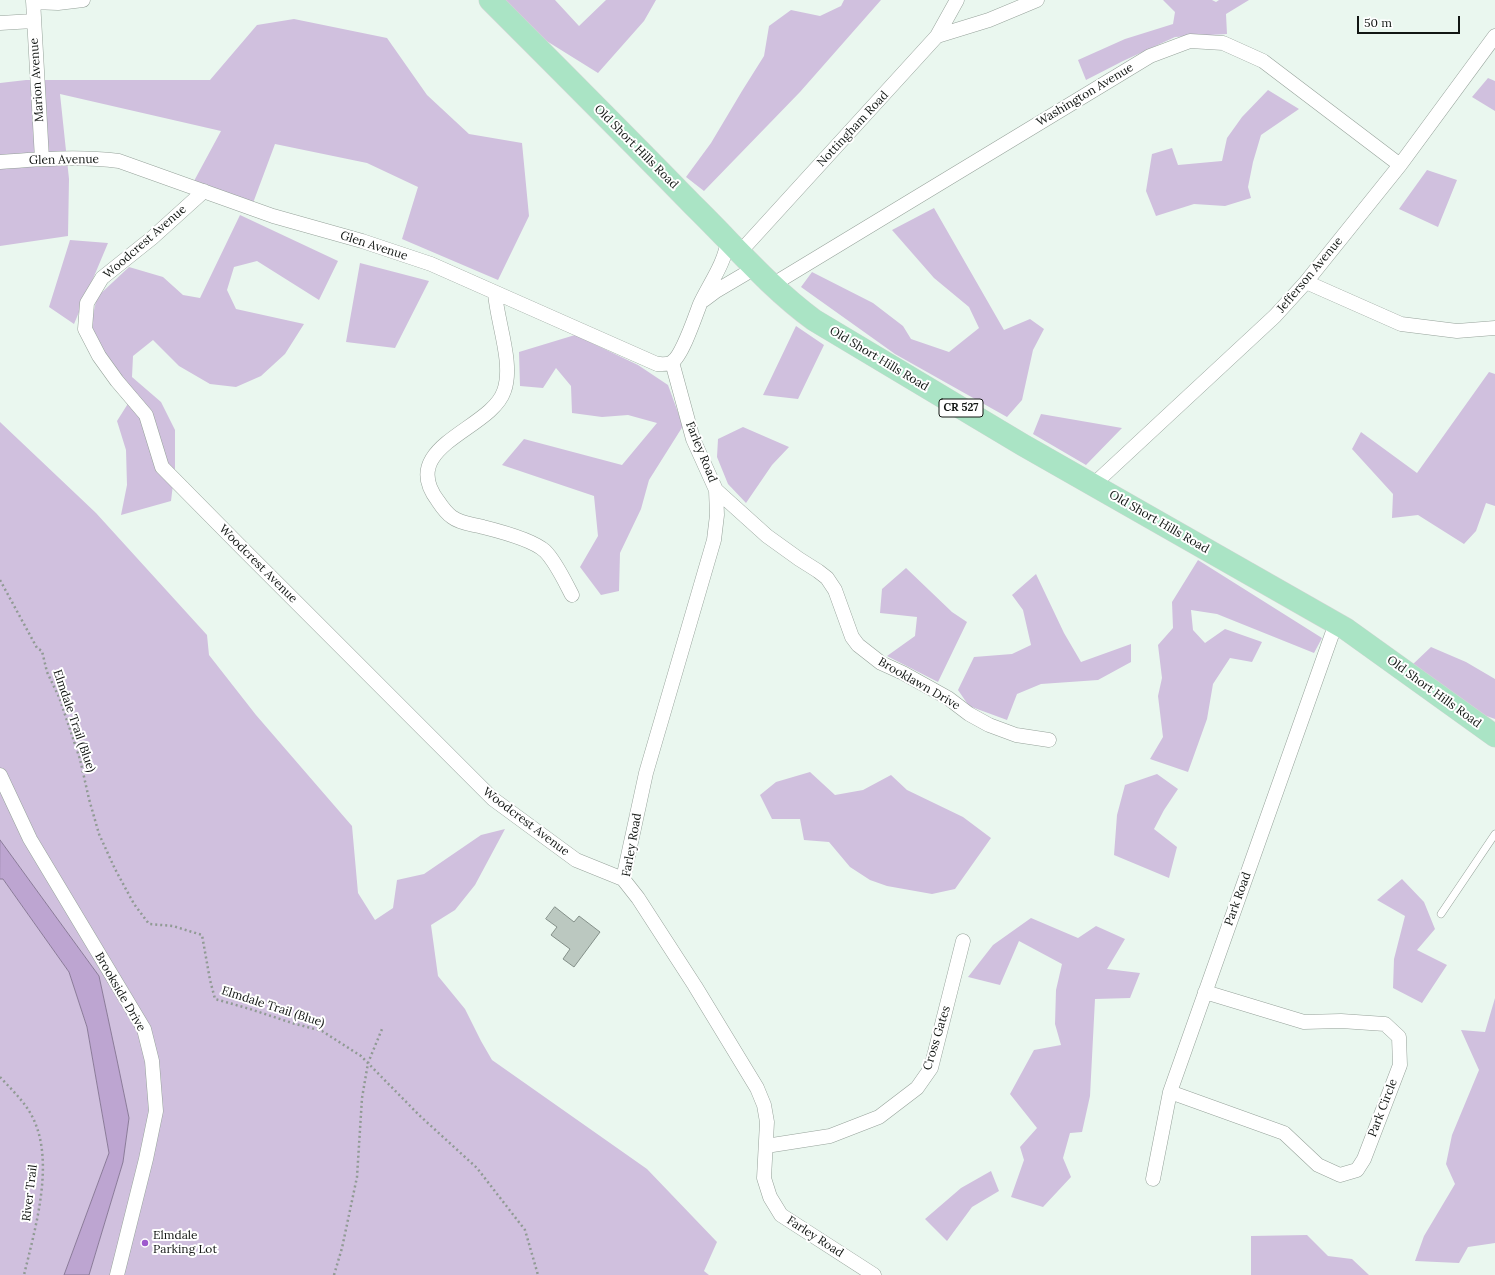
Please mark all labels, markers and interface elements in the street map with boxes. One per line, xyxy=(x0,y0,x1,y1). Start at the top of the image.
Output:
scale bar xyxy=(1359,8,1462,34)
text: 50 m xyxy=(1364,15,1392,30)
street label: Marion Avenue xyxy=(27,38,47,122)
street label: Washington Avenue xyxy=(1034,60,1136,130)
street label: Nottingham Road xyxy=(814,88,892,170)
street label: Old Short Hills Road xyxy=(591,102,681,192)
street label: Glen Avenue xyxy=(29,152,99,168)
street label: Woodcrest Avenue xyxy=(101,202,189,282)
street label: Glen Avenue xyxy=(338,228,410,264)
street label: Jefferson Avenue xyxy=(1274,234,1346,316)
street label: Old Short Hills Road xyxy=(827,324,931,394)
road number: CR 527 xyxy=(939,399,983,417)
street label: Farley Road xyxy=(682,419,720,485)
street label: Old Short Hills Road xyxy=(1106,488,1212,556)
street label: Woodcrest Avenue xyxy=(216,522,300,606)
street label: Old Short Hills Road xyxy=(1384,653,1484,731)
street label: Brooklawn Drive xyxy=(875,655,963,713)
street label: Elmdale Trail (Blue) xyxy=(50,668,98,774)
street label: Woodcrest Avenue xyxy=(480,785,572,859)
street label: Farley Road xyxy=(619,812,645,878)
street label: Park Road xyxy=(1222,870,1254,928)
street label: Brookside Drive xyxy=(92,950,148,1034)
street label: Elmdale Trail (Blue) xyxy=(220,984,326,1030)
street label: Cross Gates xyxy=(920,1004,954,1072)
street label: Park Circle xyxy=(1365,1077,1401,1139)
street label: River Trail xyxy=(19,1164,41,1222)
street label: Farley Road xyxy=(784,1213,846,1261)
place label: Elmdale Parking Lot xyxy=(153,1229,217,1257)
marker: Elmdale Parking Lot xyxy=(140,1238,150,1248)

